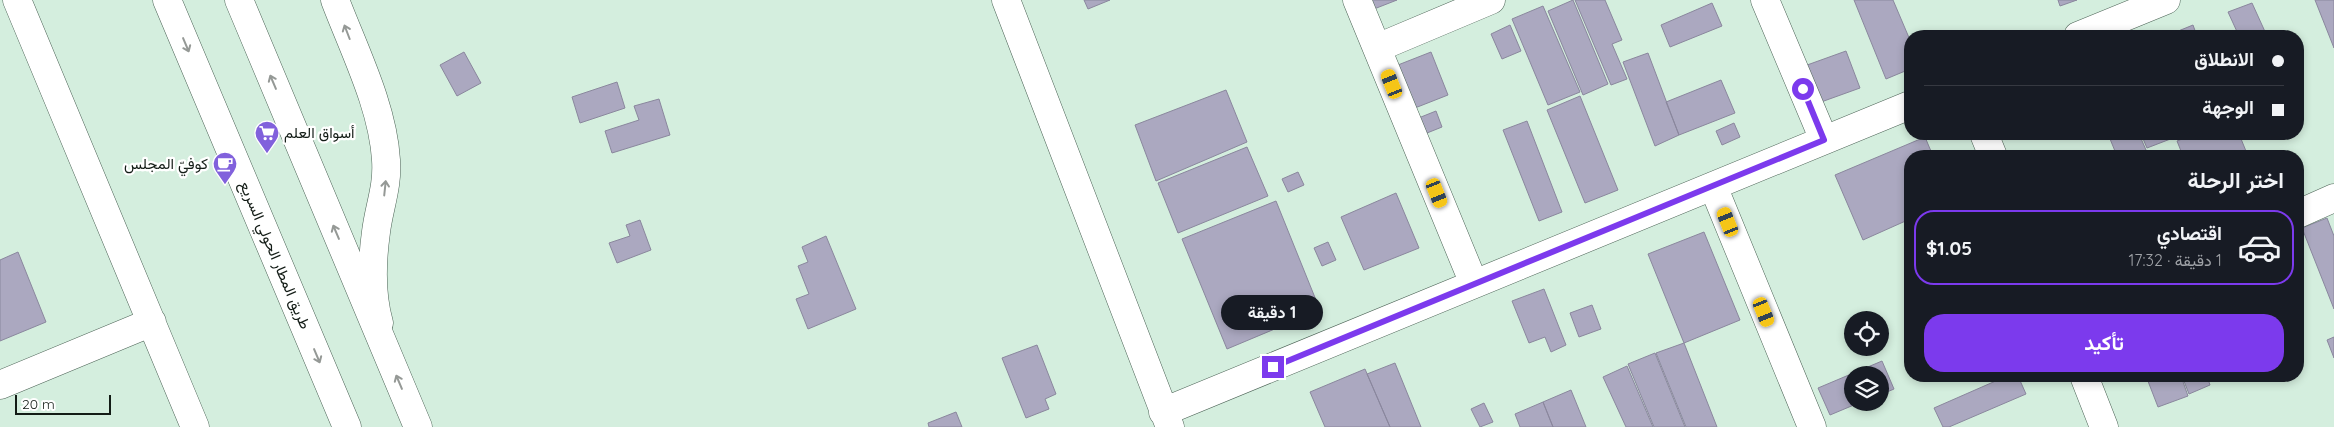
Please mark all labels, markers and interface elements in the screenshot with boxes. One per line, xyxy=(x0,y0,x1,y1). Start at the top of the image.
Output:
one-way arrow xyxy=(342,25,351,40)
one-way arrow xyxy=(182,37,192,52)
text: الانطلاق xyxy=(2194,47,2254,71)
car xyxy=(1379,67,1404,101)
one-way arrow xyxy=(268,75,277,90)
route start xyxy=(1792,78,1814,100)
text: الوجهة xyxy=(2202,95,2254,119)
supermarket icon: أسواق العلم xyxy=(254,120,280,154)
place label: أسواق العلم xyxy=(284,123,355,143)
cafe icon: كوفيّ المجلس xyxy=(212,151,238,185)
place label: كوفيّ المجلس xyxy=(124,154,208,177)
text: اختر الرحلة xyxy=(2188,166,2284,194)
car xyxy=(1424,176,1449,210)
street label: طريق المطار الحولي السريع xyxy=(232,178,315,334)
one-way arrow xyxy=(380,180,390,196)
car xyxy=(1715,205,1740,239)
text: اقتصادي xyxy=(2157,221,2222,245)
one-way arrow xyxy=(330,225,340,240)
icon: car xyxy=(2237,225,2282,270)
text: $1.05 xyxy=(1926,236,1972,260)
text: 1 دقيقة · 17:32 xyxy=(2128,250,2222,270)
callout: 1 دقيقة xyxy=(1222,294,1324,330)
car xyxy=(1751,295,1776,329)
text: 1 دقيقة xyxy=(1248,302,1296,322)
map controls xyxy=(1844,311,1889,411)
button: locate xyxy=(1844,311,1889,356)
button: تأكيد xyxy=(1924,314,2284,372)
one-way arrow xyxy=(313,348,323,363)
route end xyxy=(1262,356,1284,378)
button: layers xyxy=(1844,366,1889,411)
one-way arrow xyxy=(393,375,403,390)
scale bar xyxy=(15,392,111,415)
text: 20 m xyxy=(22,395,55,413)

